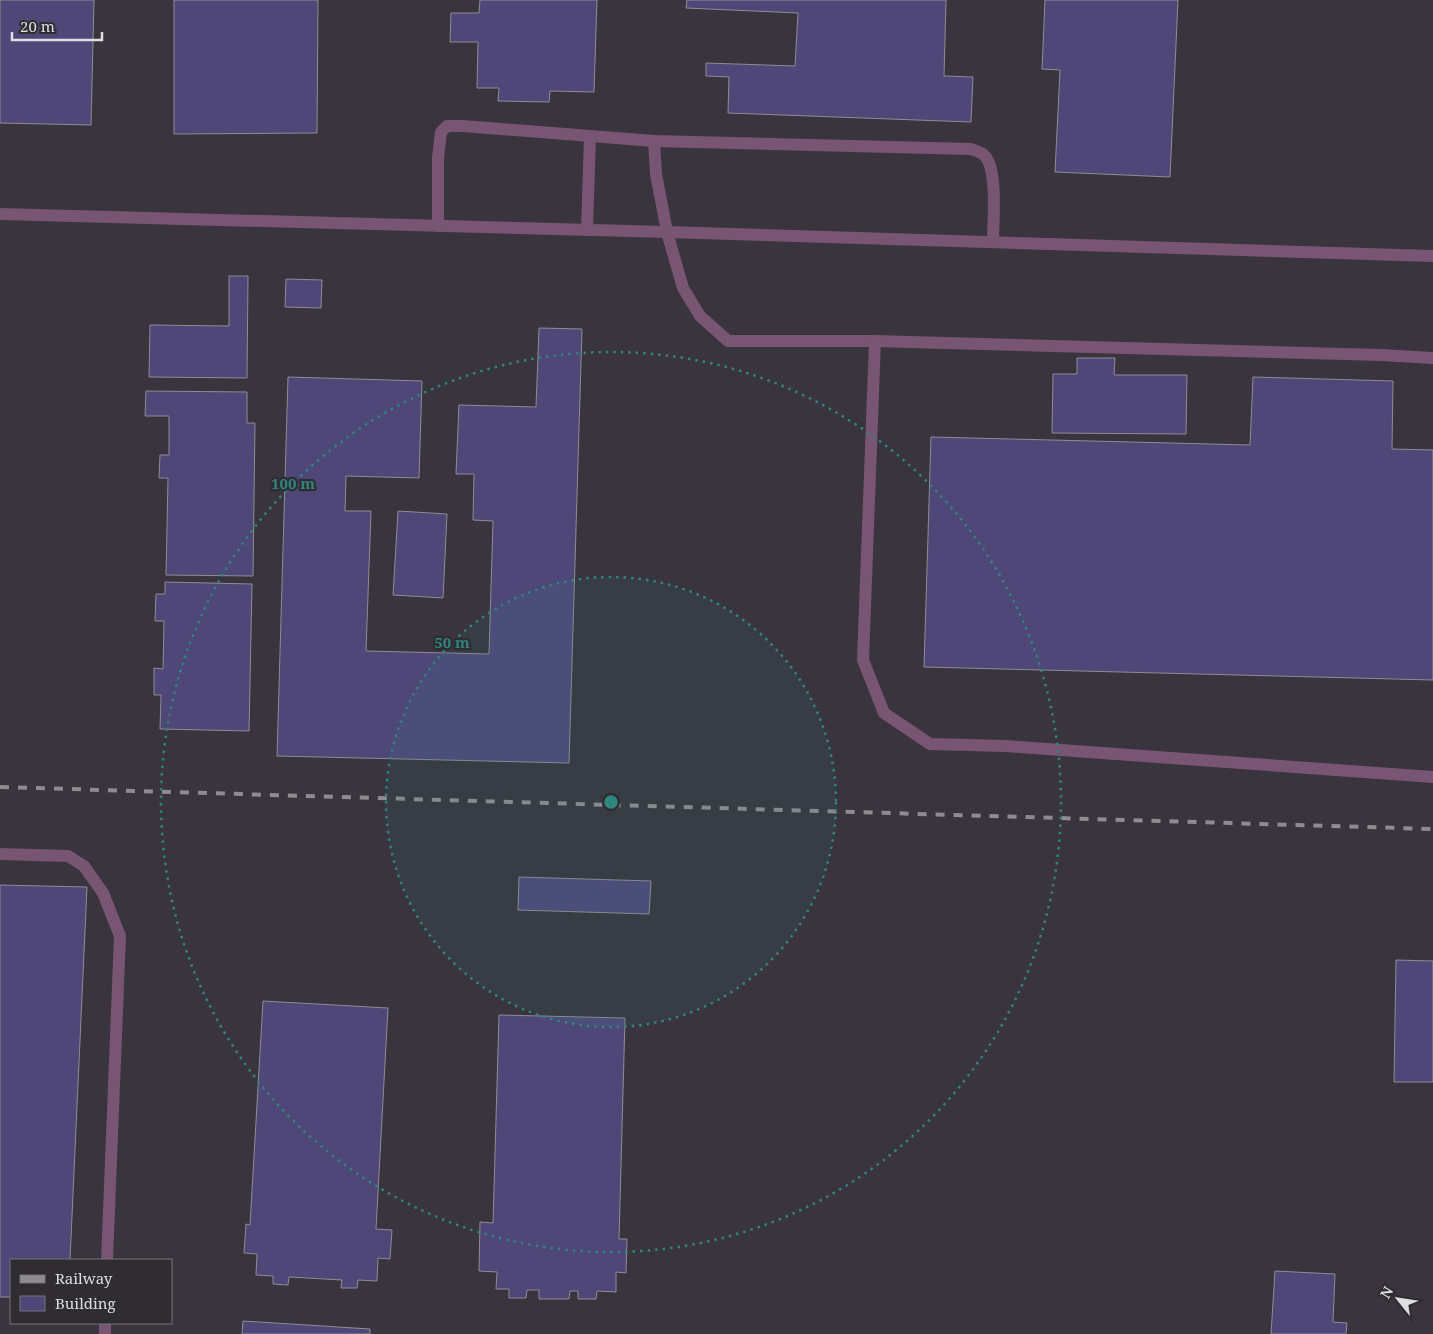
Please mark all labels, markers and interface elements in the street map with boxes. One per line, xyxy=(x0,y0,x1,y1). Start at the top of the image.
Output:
scale bar xyxy=(12,10,102,42)
text: 20 m xyxy=(20,16,55,36)
text: 100 m xyxy=(271,473,315,493)
text: 50 m xyxy=(434,632,470,652)
centre of rings xyxy=(602,793,620,811)
legend xyxy=(10,1259,172,1324)
text: Railway xyxy=(55,1268,113,1288)
north arrow xyxy=(1373,1274,1423,1324)
text: N xyxy=(1375,1283,1397,1302)
text: Building xyxy=(55,1293,116,1313)

